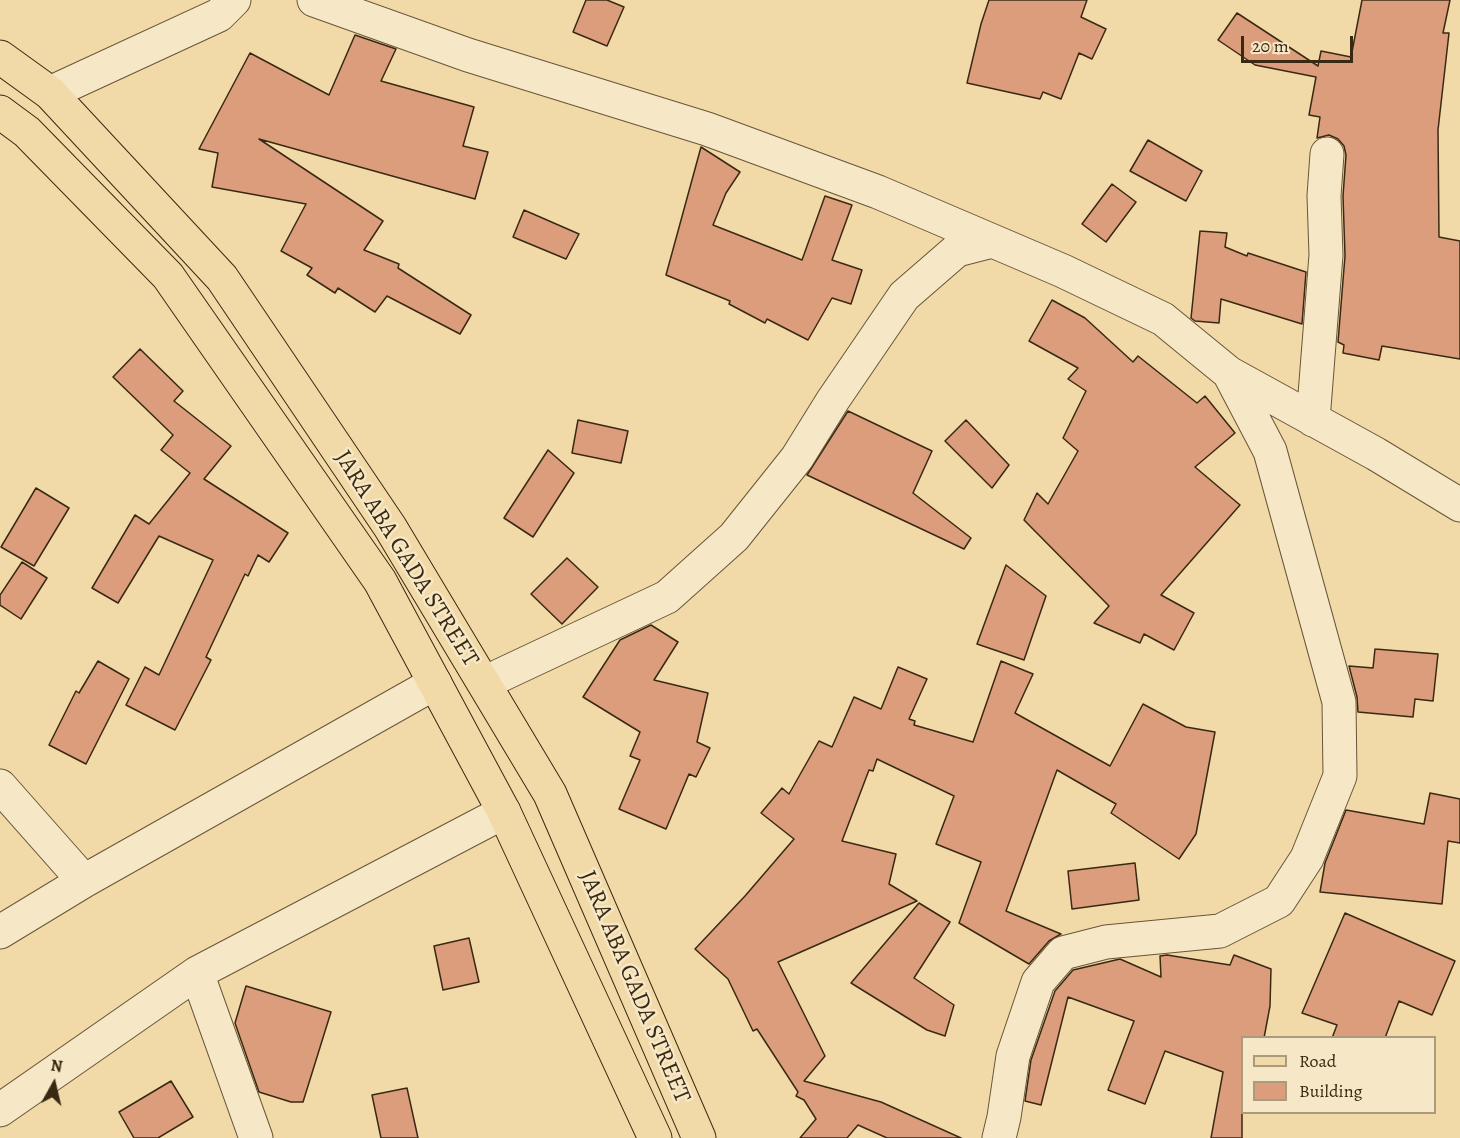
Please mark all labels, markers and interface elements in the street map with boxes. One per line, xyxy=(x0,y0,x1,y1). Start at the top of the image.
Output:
scale bar xyxy=(1244,24,1356,62)
text: 20 m xyxy=(1252,34,1289,58)
street label: JARA ABA GADA STREET xyxy=(328,446,484,672)
street label: JARA ABA GADA STREET xyxy=(572,867,696,1107)
legend xyxy=(1241,1036,1436,1114)
text: Road xyxy=(1299,1049,1336,1073)
north arrow xyxy=(24,1054,84,1114)
text: N xyxy=(49,1054,64,1078)
text: Building xyxy=(1299,1079,1363,1103)

